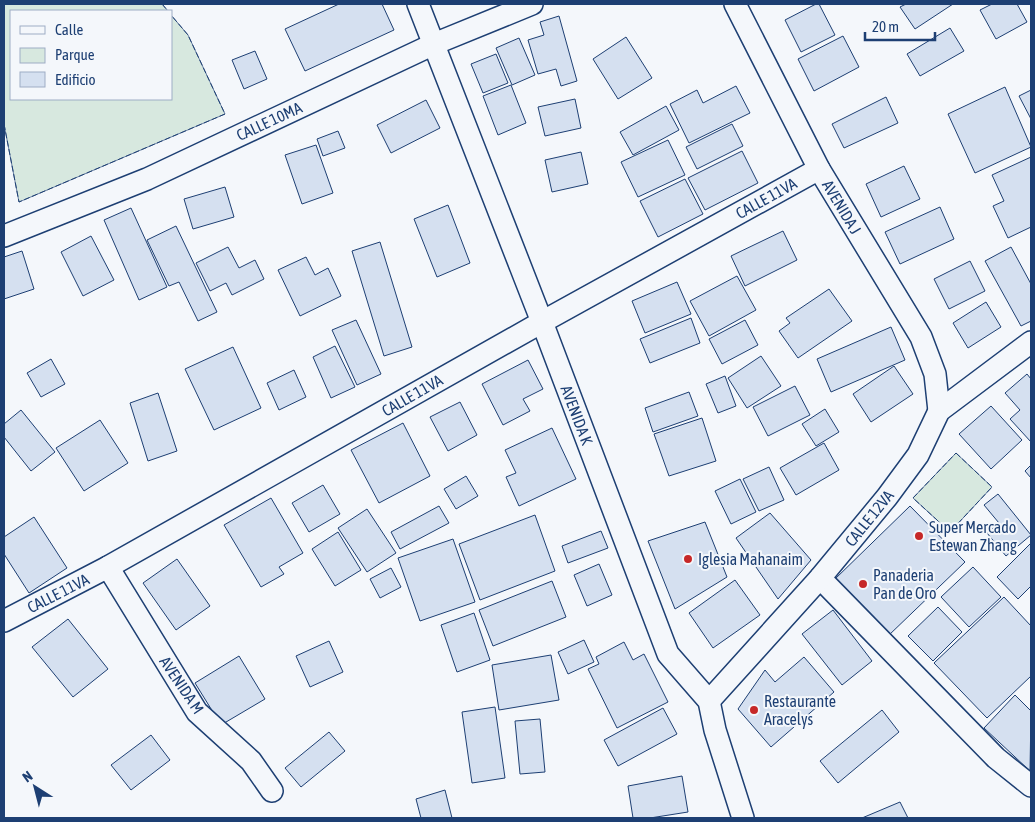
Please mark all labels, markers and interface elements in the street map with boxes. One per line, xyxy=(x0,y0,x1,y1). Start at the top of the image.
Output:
legend xyxy=(10,10,172,100)
scale bar xyxy=(865,10,935,42)
text: 20 m xyxy=(872,18,899,35)
text: Calle xyxy=(55,21,84,38)
text: Parque xyxy=(55,46,95,63)
text: Edificio xyxy=(55,71,96,88)
street label: CALLE 10MA xyxy=(233,98,305,144)
street label: CALLE 11VA xyxy=(732,174,800,222)
street label: AVENIDA J xyxy=(819,177,865,237)
street label: CALLE 11VA xyxy=(379,370,446,420)
street label: AVENIDA K xyxy=(557,383,597,448)
street label: CALLE 12VA xyxy=(841,486,897,550)
place label: Super Mercado Estewan Zhang xyxy=(929,518,1017,555)
marker: Super Mercado Estewan Zhang xyxy=(913,530,925,542)
place label: Iglesia Mahanaim xyxy=(698,550,803,569)
marker: Iglesia Mahanaim xyxy=(682,553,694,565)
place label: Panaderia Pan de Oro xyxy=(873,566,937,602)
street label: CALLE 11VA xyxy=(24,570,92,616)
marker: Panaderia Pan de Oro xyxy=(857,578,869,590)
street label: AVENIDA M xyxy=(156,653,208,717)
place label: Restaurante Aracelys xyxy=(764,692,836,729)
marker: Restaurante Aracelys xyxy=(748,704,760,716)
north arrow xyxy=(10,762,60,812)
text: N xyxy=(19,768,35,785)

